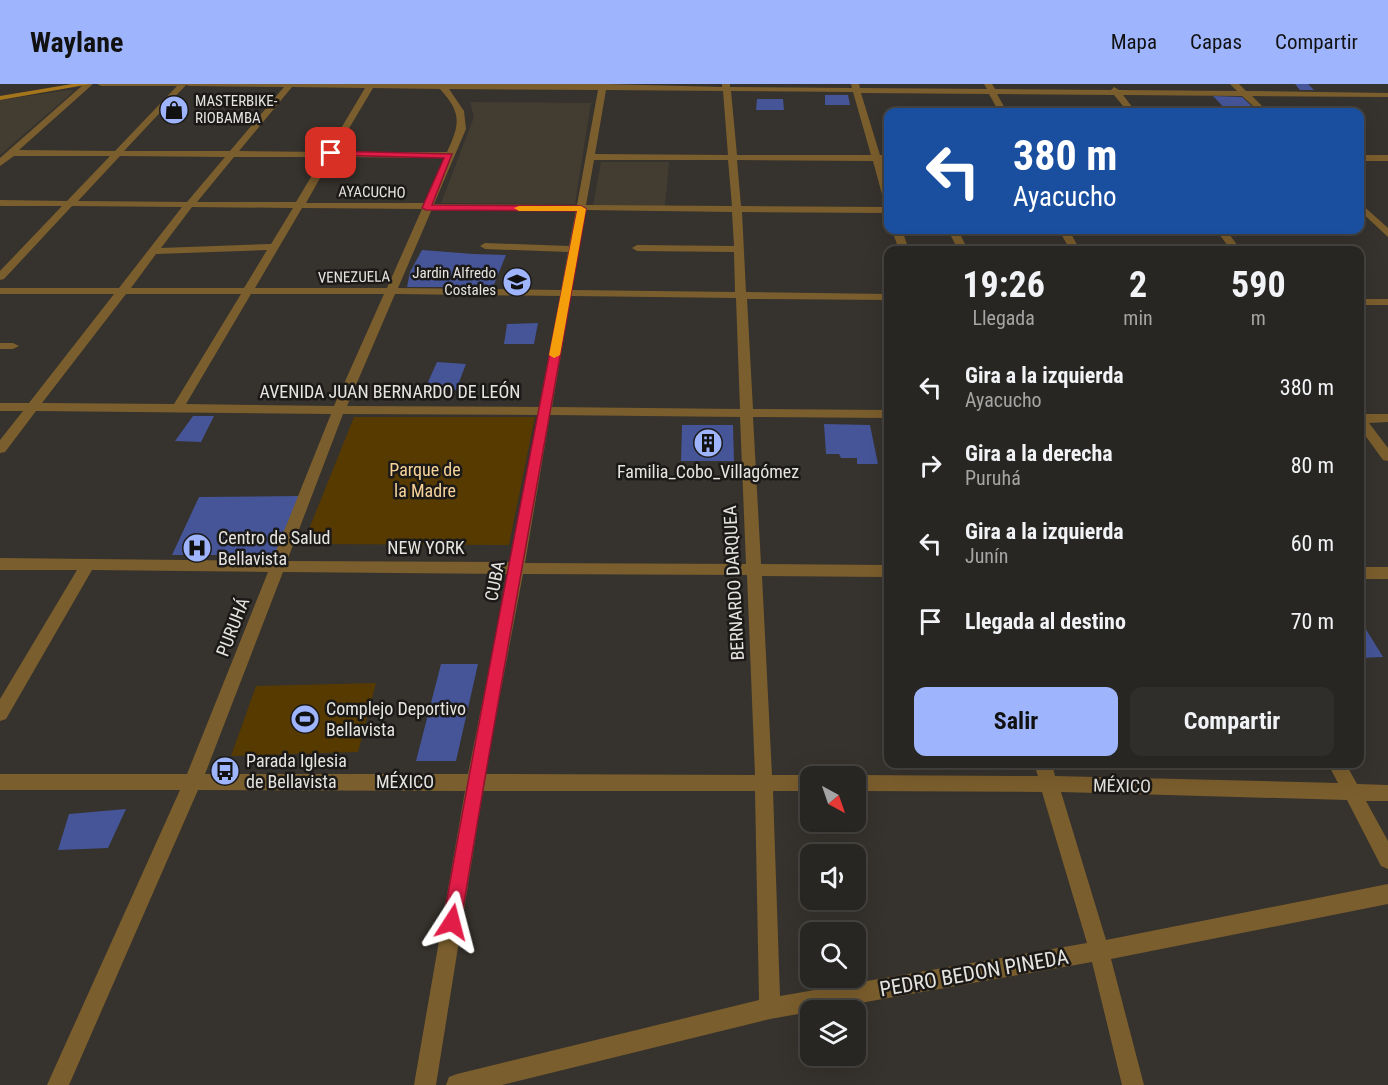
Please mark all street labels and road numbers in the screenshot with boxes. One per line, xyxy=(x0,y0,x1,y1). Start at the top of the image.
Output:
street label: AYACUCHO xyxy=(338,182,406,202)
street label: VENEZUELA xyxy=(318,267,391,287)
street label: AVENIDA JUAN BERNARDO DE LEÓN xyxy=(260,381,520,402)
street label: BERNARDO DARQUEA xyxy=(719,504,748,661)
street label: NEW YORK xyxy=(387,537,465,558)
street label: CUBA xyxy=(480,558,509,603)
street label: PURUHÁ xyxy=(212,594,254,659)
street label: MÉXICO xyxy=(376,771,434,792)
street label: MÉXICO xyxy=(1093,774,1151,797)
street label: PEDRO BEDON PINEDA xyxy=(878,945,1070,1001)

